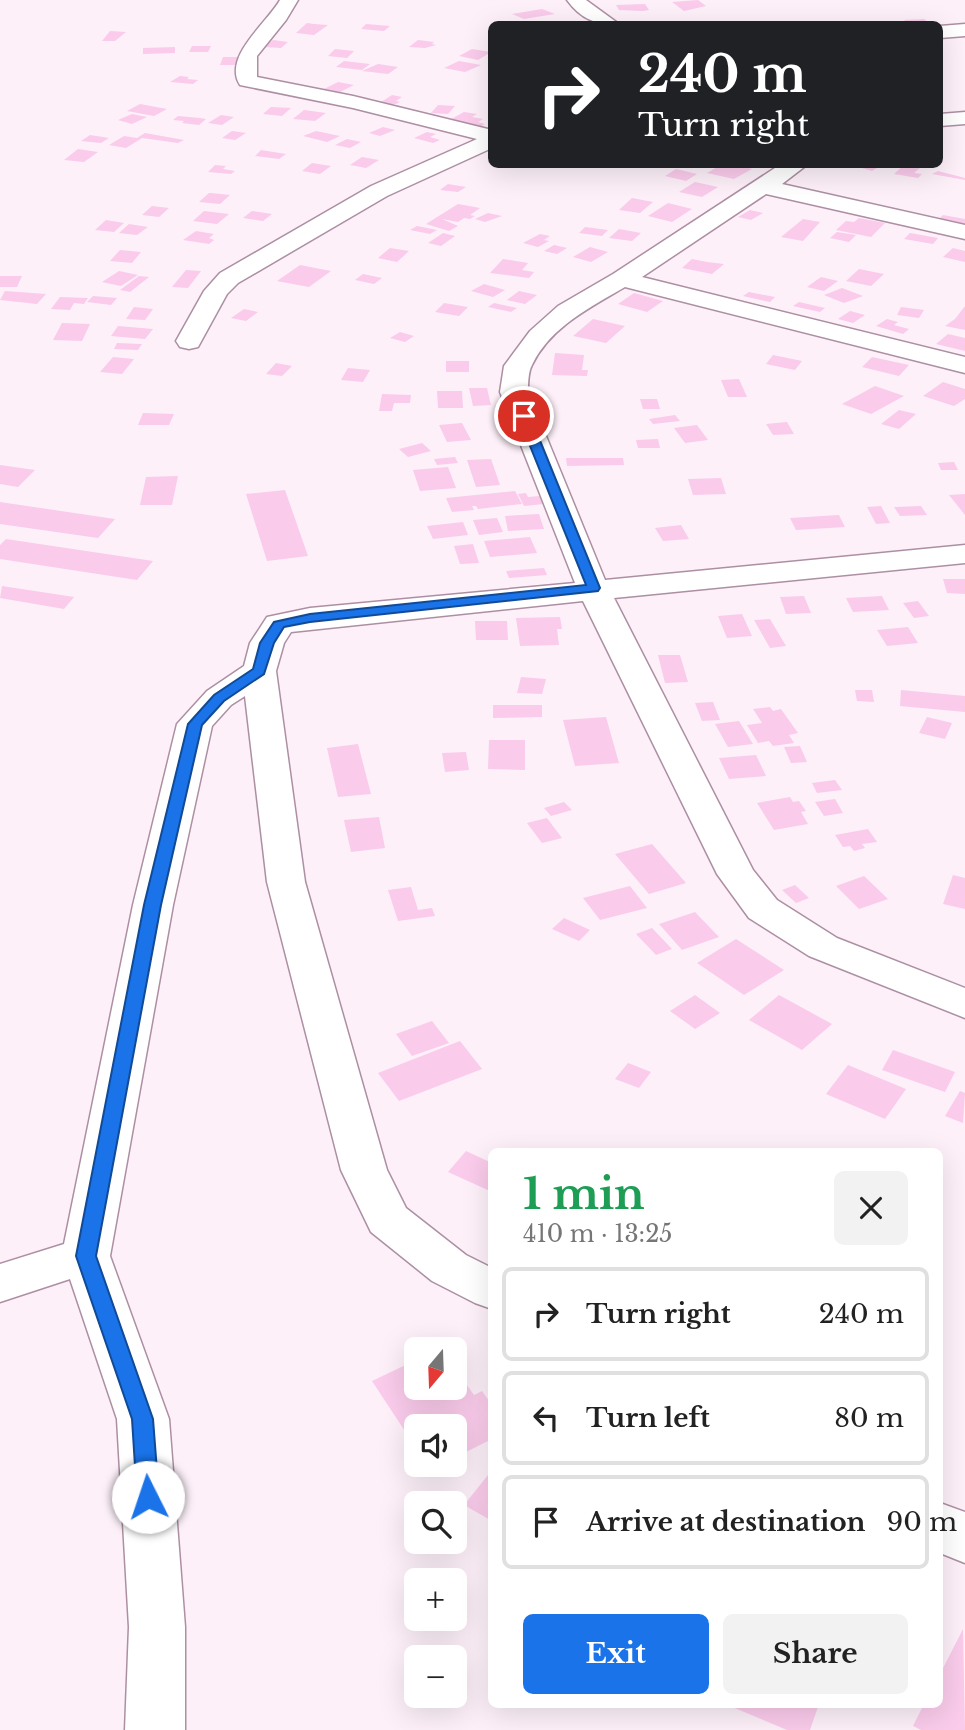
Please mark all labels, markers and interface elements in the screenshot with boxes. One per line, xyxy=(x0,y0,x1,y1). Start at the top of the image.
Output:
text: 240 m xyxy=(638,44,807,105)
icon: right xyxy=(523,49,614,140)
text: Turn right xyxy=(638,105,809,145)
pin xyxy=(494,386,554,446)
icon: arrive xyxy=(505,397,543,435)
text: 1 min xyxy=(523,1168,645,1220)
button: close xyxy=(834,1171,908,1245)
text: 410 m · 13:25 xyxy=(523,1220,672,1248)
icon: right xyxy=(527,1295,565,1333)
text: Turn right xyxy=(586,1298,731,1330)
text: 240 m xyxy=(819,1298,904,1330)
north arrow xyxy=(404,1337,467,1400)
map controls xyxy=(404,1337,467,1708)
icon: left xyxy=(527,1399,565,1437)
text: Turn left xyxy=(586,1402,710,1434)
text: 80 m xyxy=(834,1402,904,1434)
button: sound xyxy=(404,1414,467,1477)
position arrow xyxy=(111,1460,185,1534)
button: search xyxy=(404,1491,467,1554)
icon: arrive xyxy=(527,1503,565,1541)
text: Arrive at destination xyxy=(586,1506,866,1538)
text: 90 m xyxy=(887,1506,957,1538)
button: + xyxy=(404,1568,467,1631)
button: Exit xyxy=(523,1614,709,1694)
button: Share xyxy=(723,1614,908,1694)
button: − xyxy=(404,1645,467,1708)

